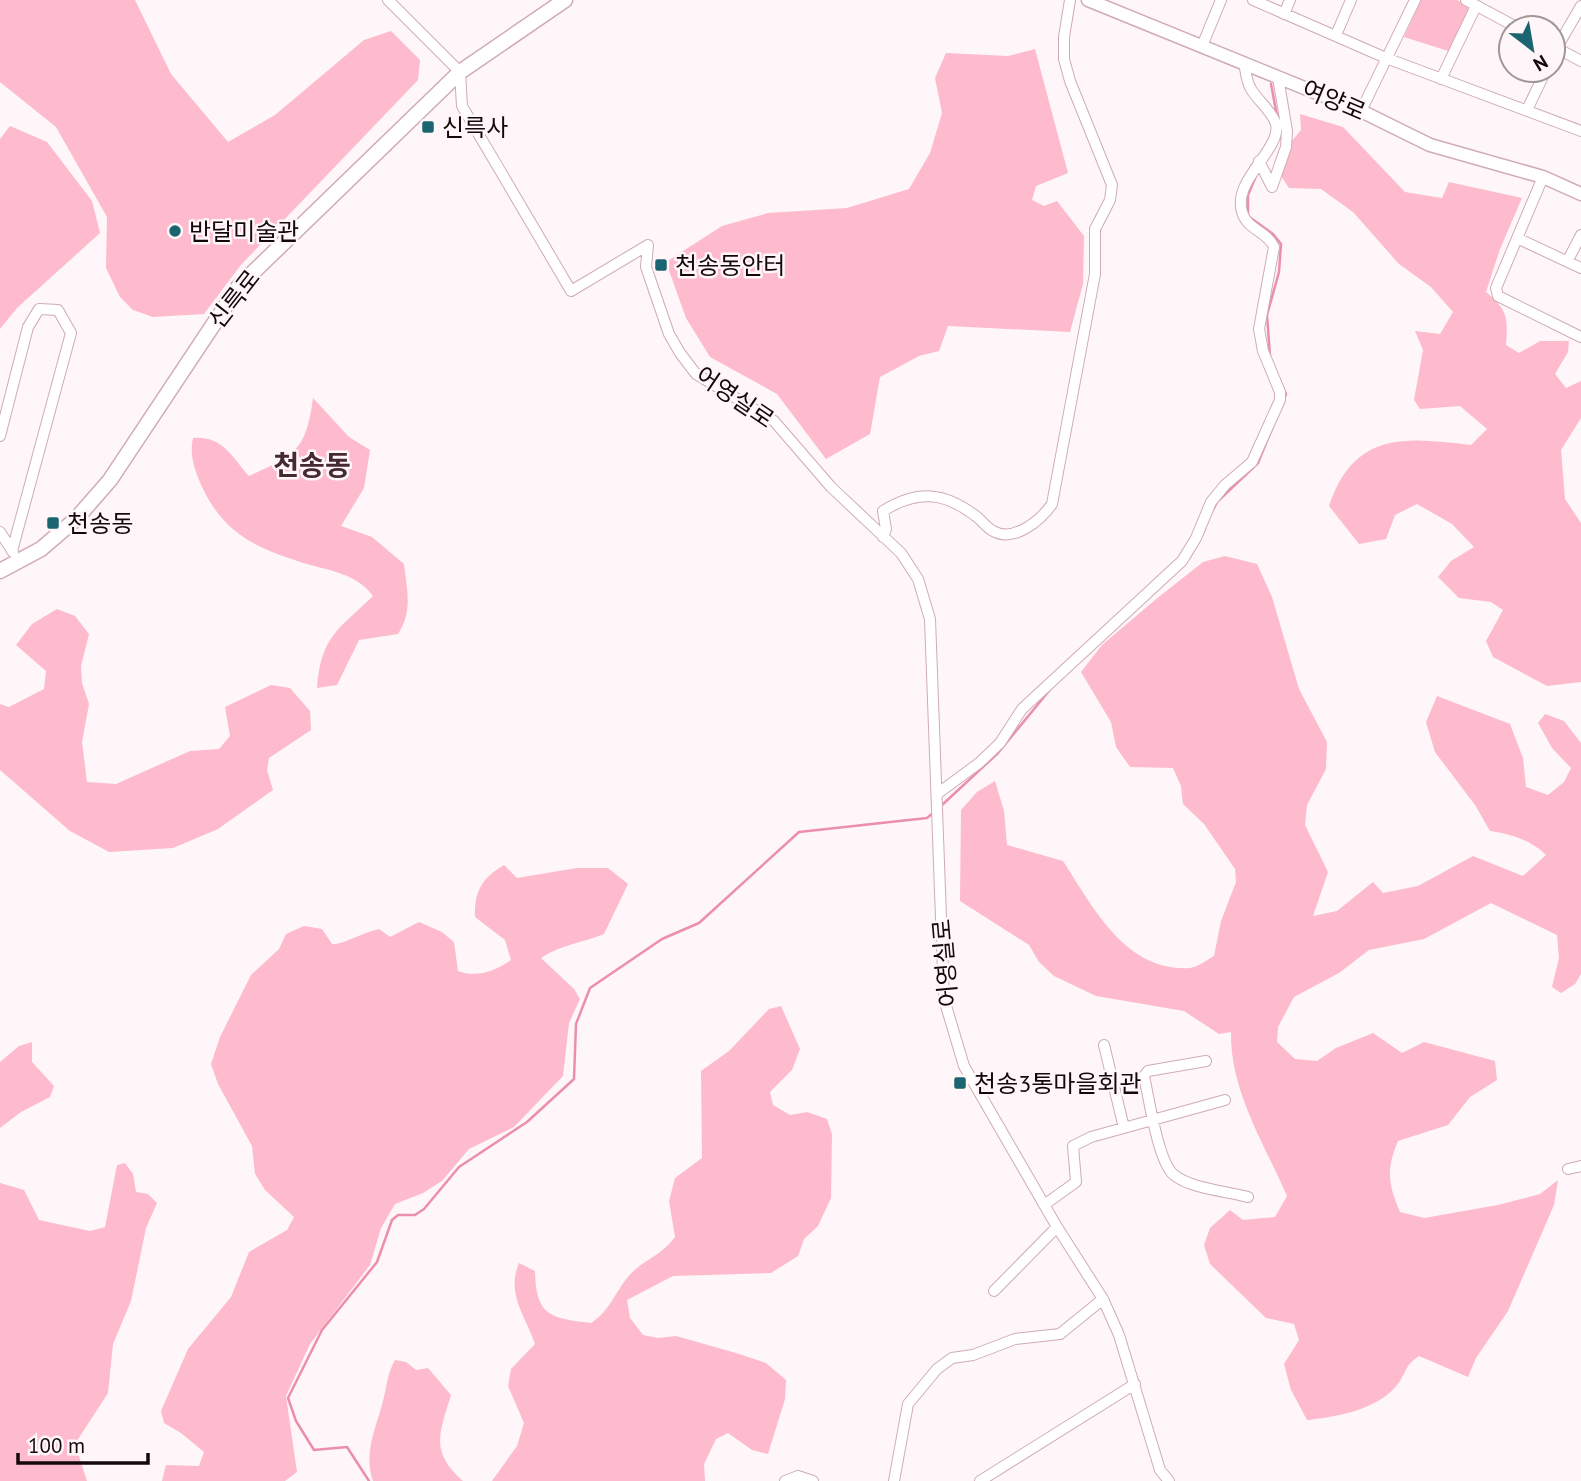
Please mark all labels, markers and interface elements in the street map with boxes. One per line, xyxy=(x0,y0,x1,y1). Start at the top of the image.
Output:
north arrow xyxy=(1497,14,1567,84)
text: N xyxy=(1529,50,1552,77)
street label: 여양로 xyxy=(1297,73,1371,127)
place label: 신륵사 xyxy=(442,112,508,143)
marker: 신륵사 xyxy=(420,119,436,135)
place label: 반달미술관 xyxy=(189,216,299,247)
marker: 반달미술관 xyxy=(167,223,183,239)
place label: 천송동안터 xyxy=(675,250,785,281)
marker: 천송동안터 xyxy=(653,257,669,273)
street label: 신륵로 xyxy=(201,263,267,335)
street label: 어영실로 xyxy=(690,359,780,435)
district label: 천송동 xyxy=(273,446,351,483)
place label: 천송동 xyxy=(67,508,133,539)
marker: 천송동 xyxy=(45,515,61,531)
street label: 어영실로 xyxy=(926,918,964,1008)
place label: 천송3통마을회관 xyxy=(974,1068,1142,1099)
marker: 천송3통마을회관 xyxy=(952,1075,968,1091)
scale bar xyxy=(18,1422,147,1466)
text: 100 m xyxy=(28,1432,85,1459)

